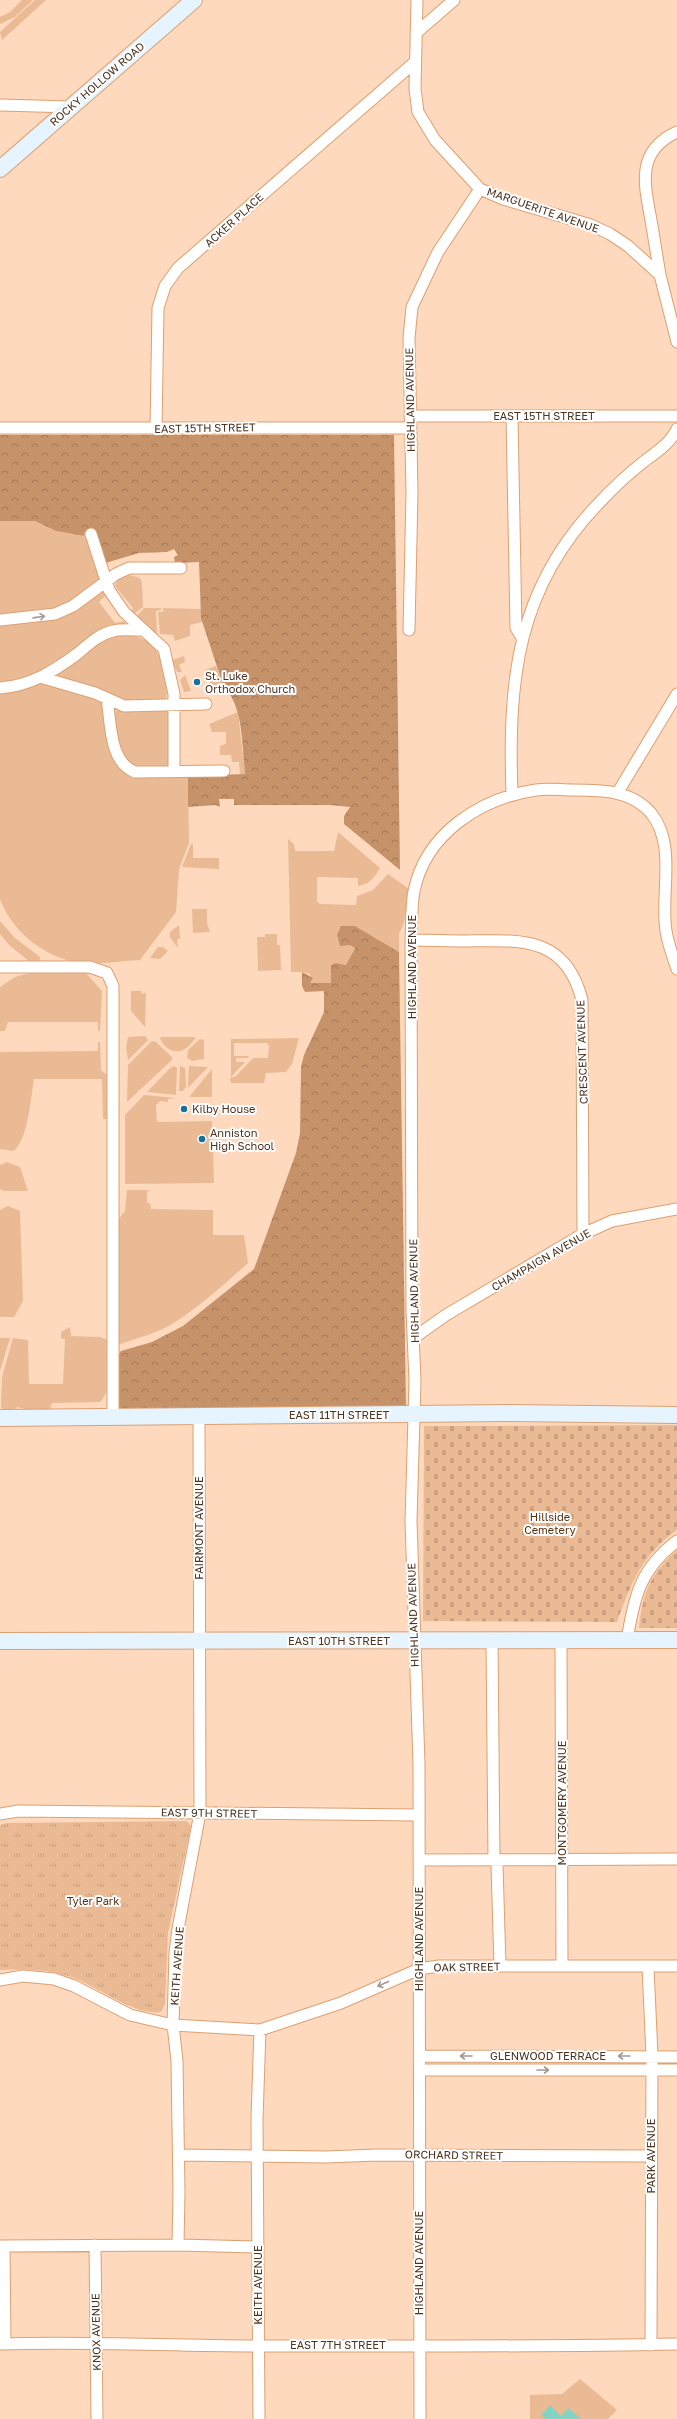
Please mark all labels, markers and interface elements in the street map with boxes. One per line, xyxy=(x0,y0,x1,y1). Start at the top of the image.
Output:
street label: ROCKY HOLLOW ROAD xyxy=(47,39,147,128)
street label: MARGUERITE AVENUE xyxy=(485,184,601,235)
street label: ACKER PLACE xyxy=(202,190,266,249)
street label: HIGHLAND AVENUE xyxy=(402,347,417,452)
street label: EAST 15TH STREET xyxy=(493,409,595,422)
street label: EAST 15TH STREET xyxy=(154,420,256,435)
one-way arrow xyxy=(32,613,45,621)
place label: St. Luke Orthodox Church xyxy=(205,669,295,695)
marker: St. Luke Orthodox Church xyxy=(192,677,202,687)
street label: HIGHLAND AVENUE xyxy=(405,915,418,1019)
street label: CRESCENT AVENUE xyxy=(573,999,590,1104)
place label: Kilby House xyxy=(192,1102,255,1115)
marker: Kilby House xyxy=(179,1104,189,1114)
place label: Anniston High School xyxy=(210,1126,275,1152)
marker: Anniston High School xyxy=(197,1134,207,1144)
street label: CHAMPAIGN AVENUE xyxy=(489,1226,593,1293)
street label: HIGHLAND AVENUE xyxy=(406,1238,421,1343)
street label: EAST 11TH STREET xyxy=(289,1408,390,1421)
street label: FAIRMONT AVENUE xyxy=(192,1476,205,1580)
park label: Hillside Cemetery xyxy=(524,1510,576,1536)
street label: HIGHLAND AVENUE xyxy=(404,1562,421,1667)
street label: EAST 10TH STREET xyxy=(288,1634,390,1647)
street label: MONTGOMERY AVENUE xyxy=(555,1740,568,1866)
street label: EAST 9TH STREET xyxy=(161,1805,258,1820)
street label: HIGHLAND AVENUE xyxy=(412,1887,425,1991)
park label: Tyler Park xyxy=(67,1894,119,1907)
street label: KEITH AVENUE xyxy=(167,1926,186,2006)
street label: OAK STREET xyxy=(433,1959,501,1974)
one-way arrow xyxy=(378,1981,390,1989)
street label: GLENWOOD TERRACE xyxy=(490,2049,606,2062)
one-way arrow xyxy=(460,2052,473,2060)
one-way arrow xyxy=(618,2052,631,2060)
one-way arrow xyxy=(536,2066,549,2074)
street label: PARK AVENUE xyxy=(644,2118,657,2194)
street label: ORCHARD STREET xyxy=(405,2147,503,2162)
street label: HIGHLAND AVENUE xyxy=(412,2211,425,2315)
street label: KEITH AVENUE xyxy=(251,2245,264,2325)
street label: KNOX AVENUE xyxy=(88,2293,103,2371)
street label: EAST 7TH STREET xyxy=(290,2338,386,2351)

